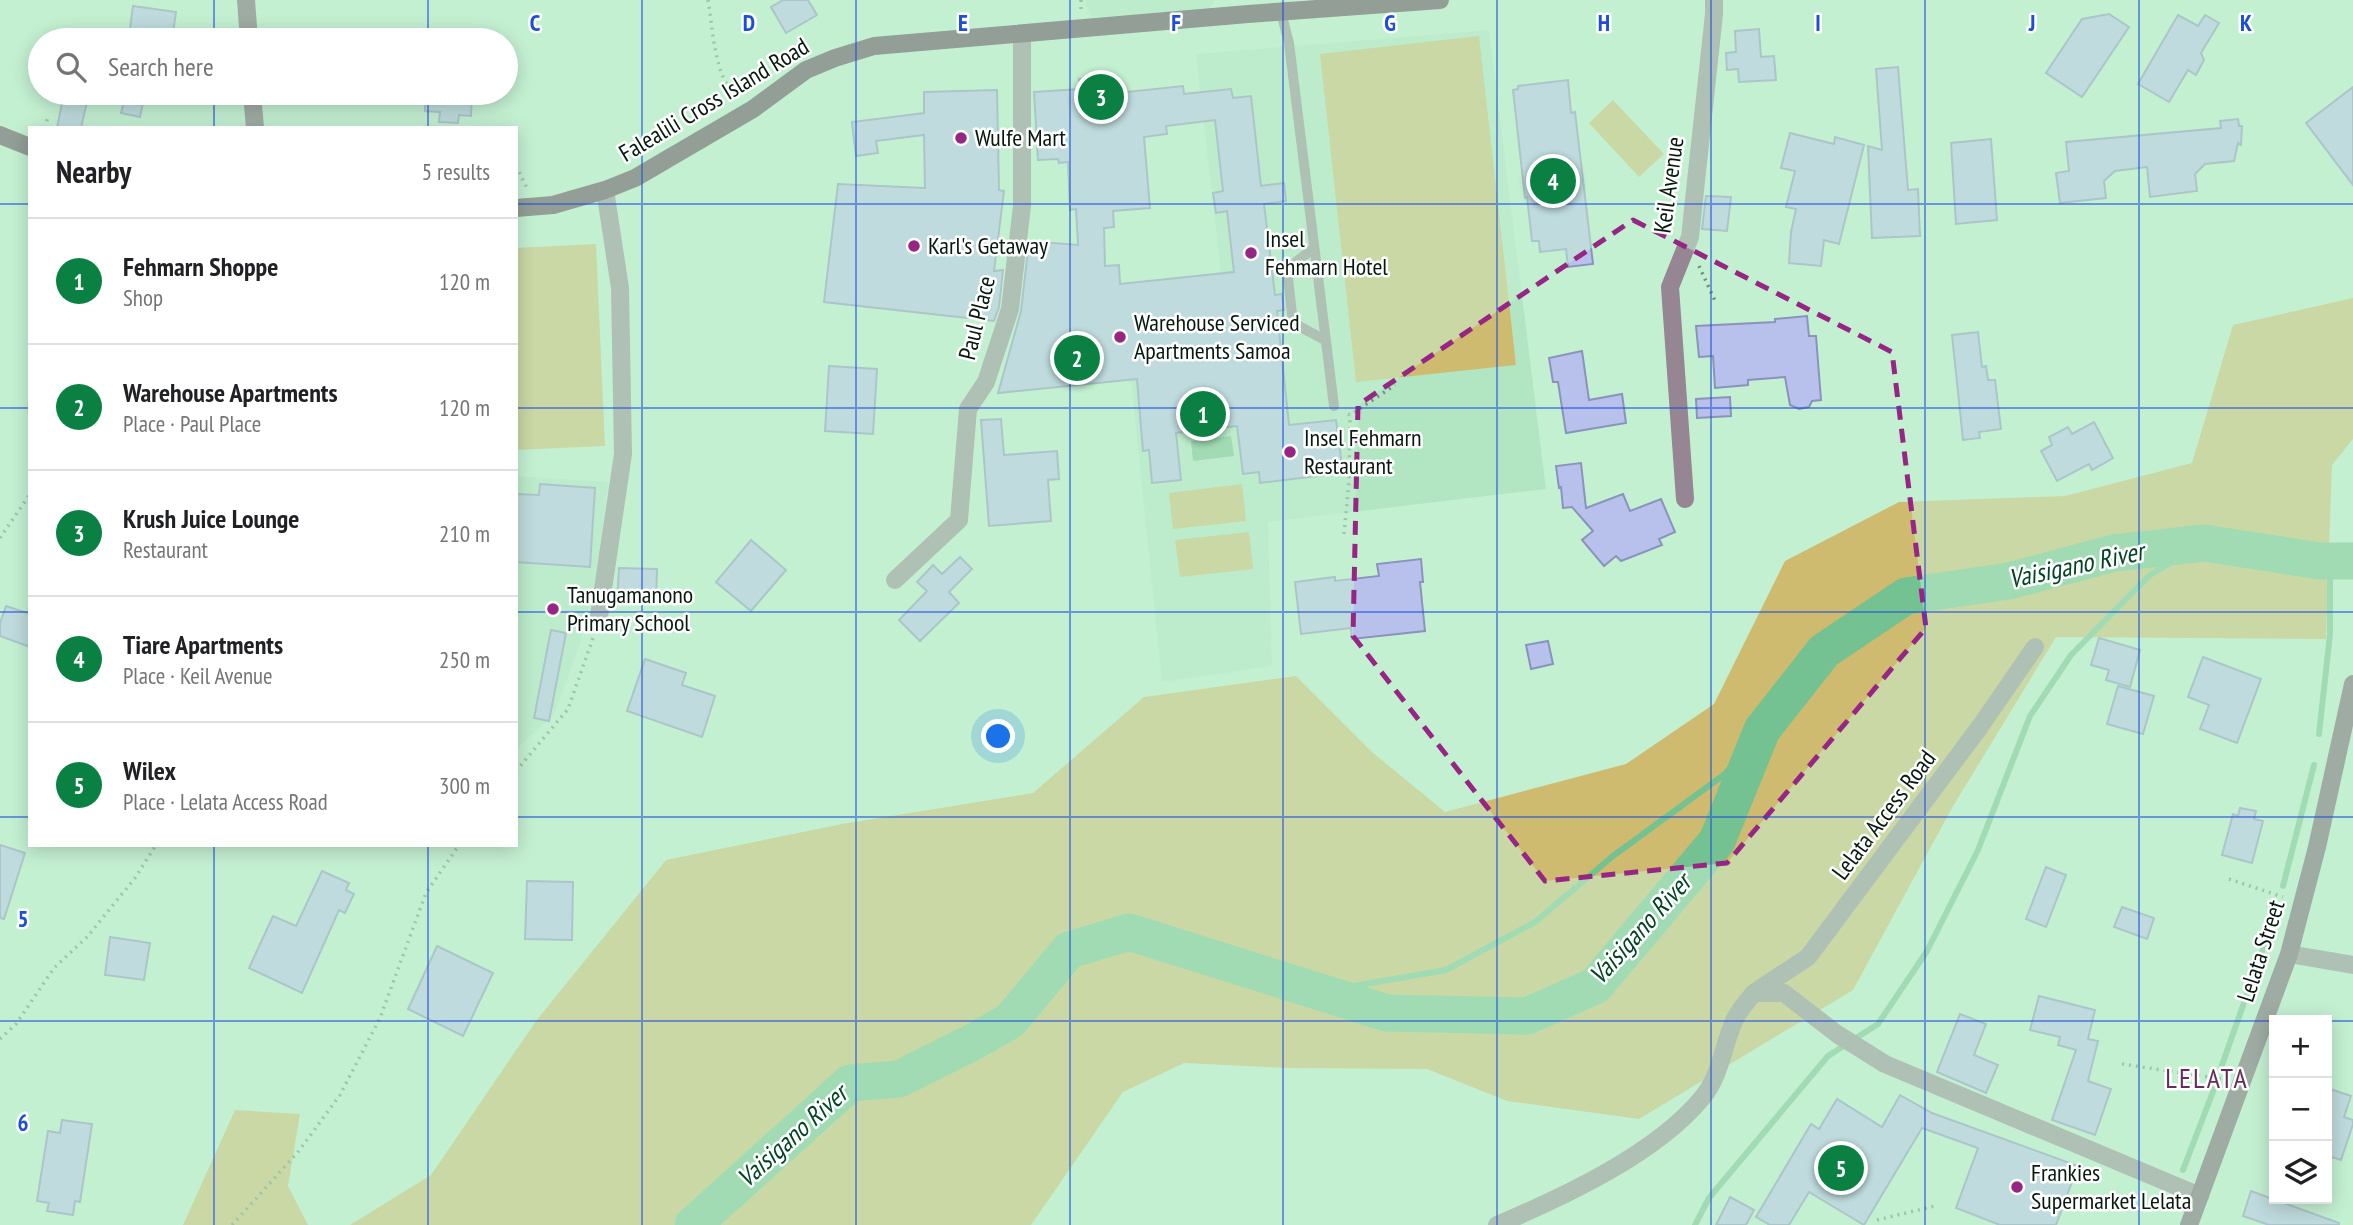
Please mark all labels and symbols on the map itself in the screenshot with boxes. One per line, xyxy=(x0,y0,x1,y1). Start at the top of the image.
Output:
text: C xyxy=(530,8,541,37)
text: D xyxy=(743,8,755,37)
text: E xyxy=(958,8,968,37)
text: F xyxy=(1171,8,1181,37)
text: G xyxy=(1384,8,1396,37)
text: H xyxy=(1598,8,1610,37)
text: I xyxy=(1815,8,1821,37)
text: J xyxy=(2028,8,2035,37)
text: K xyxy=(2240,8,2252,37)
street label: Falealili Cross Island Road xyxy=(613,31,814,169)
pin: 3 xyxy=(1078,71,1124,123)
place label: Wulfe Mart xyxy=(975,122,1066,153)
marker: Wulfe Mart xyxy=(953,130,969,146)
street label: Keil Avenue xyxy=(1646,135,1691,235)
pin: 4 xyxy=(1530,155,1576,207)
place label: Insel Fehmarn Hotel xyxy=(1265,223,1388,282)
place label: Karl's Getaway xyxy=(928,230,1048,261)
marker: Karl's Getaway xyxy=(906,238,922,254)
marker: Insel Fehmarn Hotel xyxy=(1243,245,1259,261)
street label: Paul Place xyxy=(951,273,1002,363)
place label: Warehouse Serviced Apartments Samoa xyxy=(1134,307,1300,366)
marker: Warehouse Serviced Apartments Samoa xyxy=(1112,329,1128,345)
pin: 2 xyxy=(1054,332,1100,384)
pin: 1 xyxy=(1180,388,1226,440)
place label: Insel Fehmarn Restaurant xyxy=(1304,422,1422,481)
marker: Insel Fehmarn Restaurant xyxy=(1282,444,1298,460)
water label: Vaisigano River xyxy=(2005,533,2150,595)
place label: Tanugamanono Primary School xyxy=(567,579,693,638)
marker: Tanugamanono Primary School xyxy=(545,601,561,617)
your location xyxy=(981,719,1015,753)
street label: Lelata Access Road xyxy=(1825,744,1942,886)
water label: Vaisigano River xyxy=(1581,864,1700,991)
street label: Lelata Street xyxy=(2230,896,2292,1006)
text: 5 xyxy=(18,904,29,933)
district label: LELATA xyxy=(2165,1059,2249,1096)
water label: Vaisigano River xyxy=(730,1075,857,1194)
text: 6 xyxy=(18,1108,29,1137)
pin: 5 xyxy=(1818,1142,1864,1194)
place label: Frankies Supermarket Lelata xyxy=(2031,1157,2191,1216)
marker: Frankies Supermarket Lelata xyxy=(2009,1179,2025,1195)

